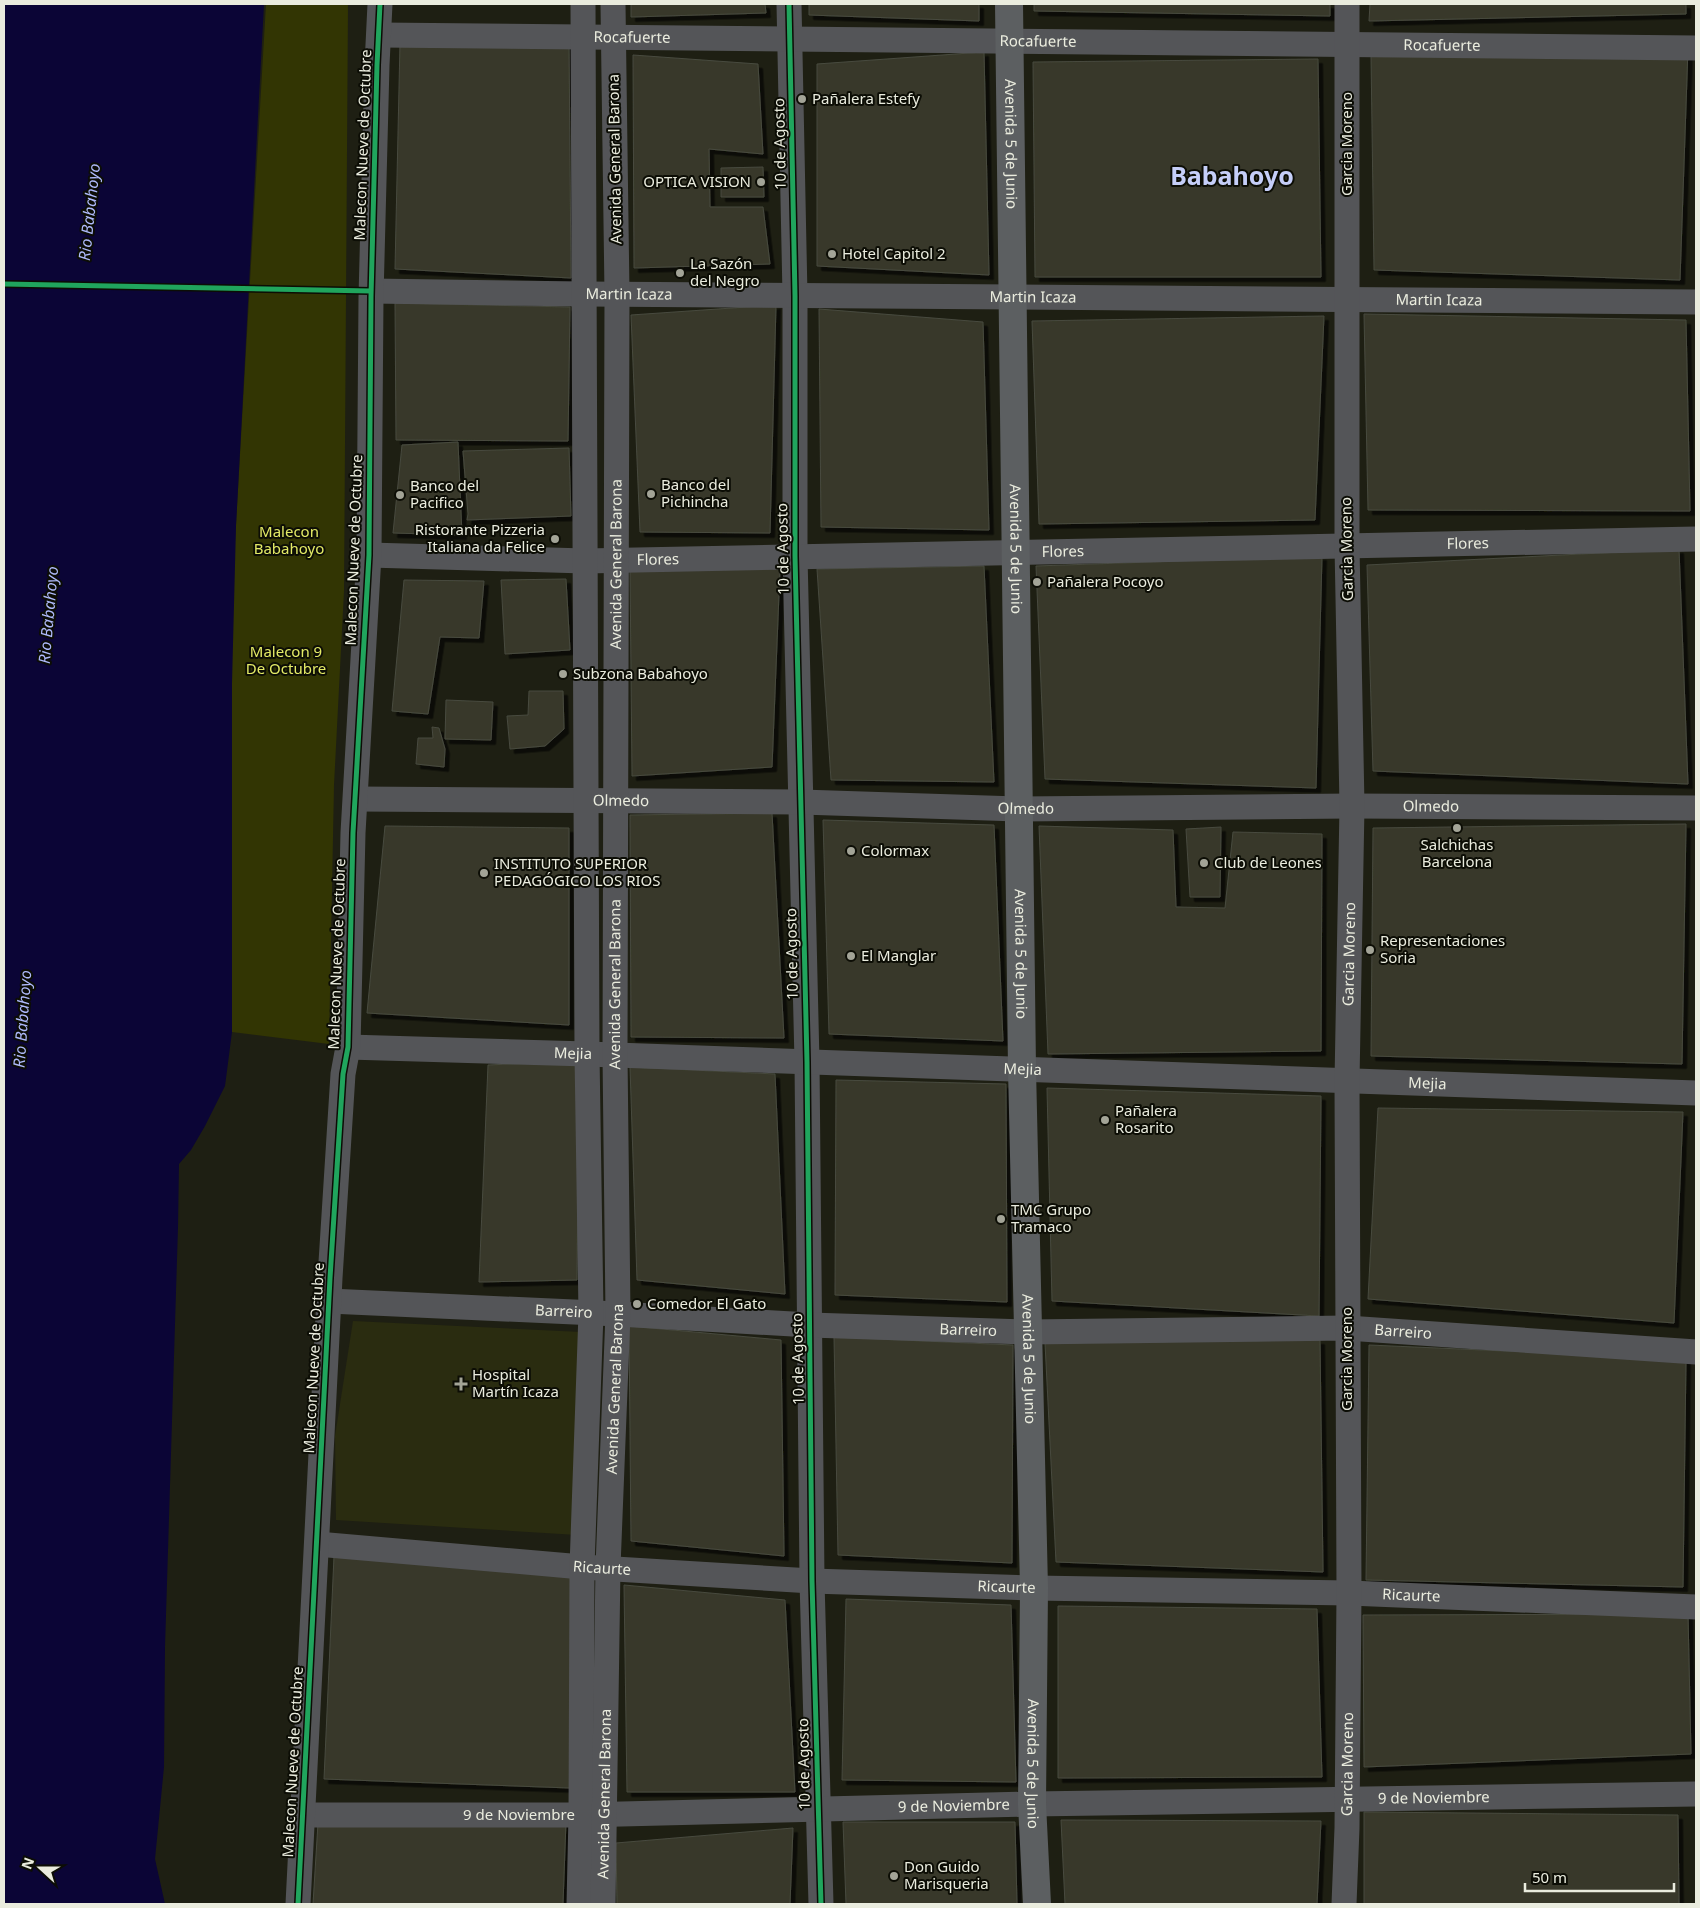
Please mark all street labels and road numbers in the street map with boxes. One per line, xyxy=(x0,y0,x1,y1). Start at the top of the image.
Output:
street label: Rocafuerte xyxy=(593,26,671,47)
street label: Rocafuerte xyxy=(999,30,1077,51)
street label: Rocafuerte xyxy=(1403,34,1481,55)
street label: Malecon Nueve de Octubre xyxy=(349,49,375,241)
street label: Avenida General Barona xyxy=(603,74,625,244)
street label: Avenida 5 de Junio xyxy=(1001,79,1023,209)
street label: Garcia Moreno xyxy=(1336,92,1356,196)
street label: 10 de Agosto xyxy=(768,98,790,190)
street label: Martin Icaza xyxy=(585,283,673,304)
street label: Martin Icaza xyxy=(989,286,1077,307)
street label: Martin Icaza xyxy=(1395,289,1482,309)
street label: Malecon Nueve de Octubre xyxy=(340,454,366,646)
street label: Avenida General Barona xyxy=(605,479,626,650)
street label: Avenida 5 de Junio xyxy=(1006,484,1027,614)
street label: Garcia Moreno xyxy=(1335,497,1357,601)
street label: 10 de Agosto xyxy=(771,503,793,595)
street label: Flores xyxy=(1446,532,1489,553)
street label: Flores xyxy=(1041,540,1084,561)
street label: Flores xyxy=(637,548,679,569)
street label: Olmedo xyxy=(593,790,649,810)
street label: Olmedo xyxy=(1403,795,1459,816)
street label: Olmedo xyxy=(997,797,1054,818)
street label: Malecon Nueve de Octubre xyxy=(323,858,349,1050)
street label: Avenida 5 de Junio xyxy=(1011,889,1032,1019)
street label: Avenida General Barona xyxy=(604,899,624,1070)
street label: Garcia Moreno xyxy=(1337,902,1359,1006)
street label: 10 de Agosto xyxy=(780,908,802,1000)
street label: Mejia xyxy=(554,1042,592,1063)
street label: Mejia xyxy=(1003,1058,1042,1079)
street label: Mejia xyxy=(1408,1072,1447,1093)
street label: Malecon Nueve de Octubre xyxy=(298,1262,328,1454)
street label: Avenida 5 de Junio xyxy=(1018,1294,1041,1424)
street label: Barreiro xyxy=(535,1299,593,1322)
street label: Avenida General Barona xyxy=(601,1304,627,1475)
street label: Garcia Moreno xyxy=(1336,1307,1356,1411)
street label: 10 de Agosto xyxy=(786,1313,808,1405)
street label: Barreiro xyxy=(939,1318,997,1340)
street label: Barreiro xyxy=(1374,1319,1433,1343)
street label: Ricaurte xyxy=(572,1555,632,1579)
street label: Ricaurte xyxy=(977,1575,1036,1597)
street label: Ricaurte xyxy=(1382,1583,1441,1606)
street label: Malecon Nueve de Octubre xyxy=(277,1666,307,1858)
street label: Avenida 5 de Junio xyxy=(1023,1699,1044,1829)
street label: Avenida General Barona xyxy=(592,1709,615,1879)
street label: Garcia Moreno xyxy=(1336,1712,1357,1816)
street label: 10 de Agosto xyxy=(792,1718,814,1810)
street label: 9 de Noviembre xyxy=(1378,1786,1490,1808)
street label: 9 de Noviembre xyxy=(898,1794,1010,1816)
street label: 9 de Noviembre xyxy=(463,1804,575,1824)

